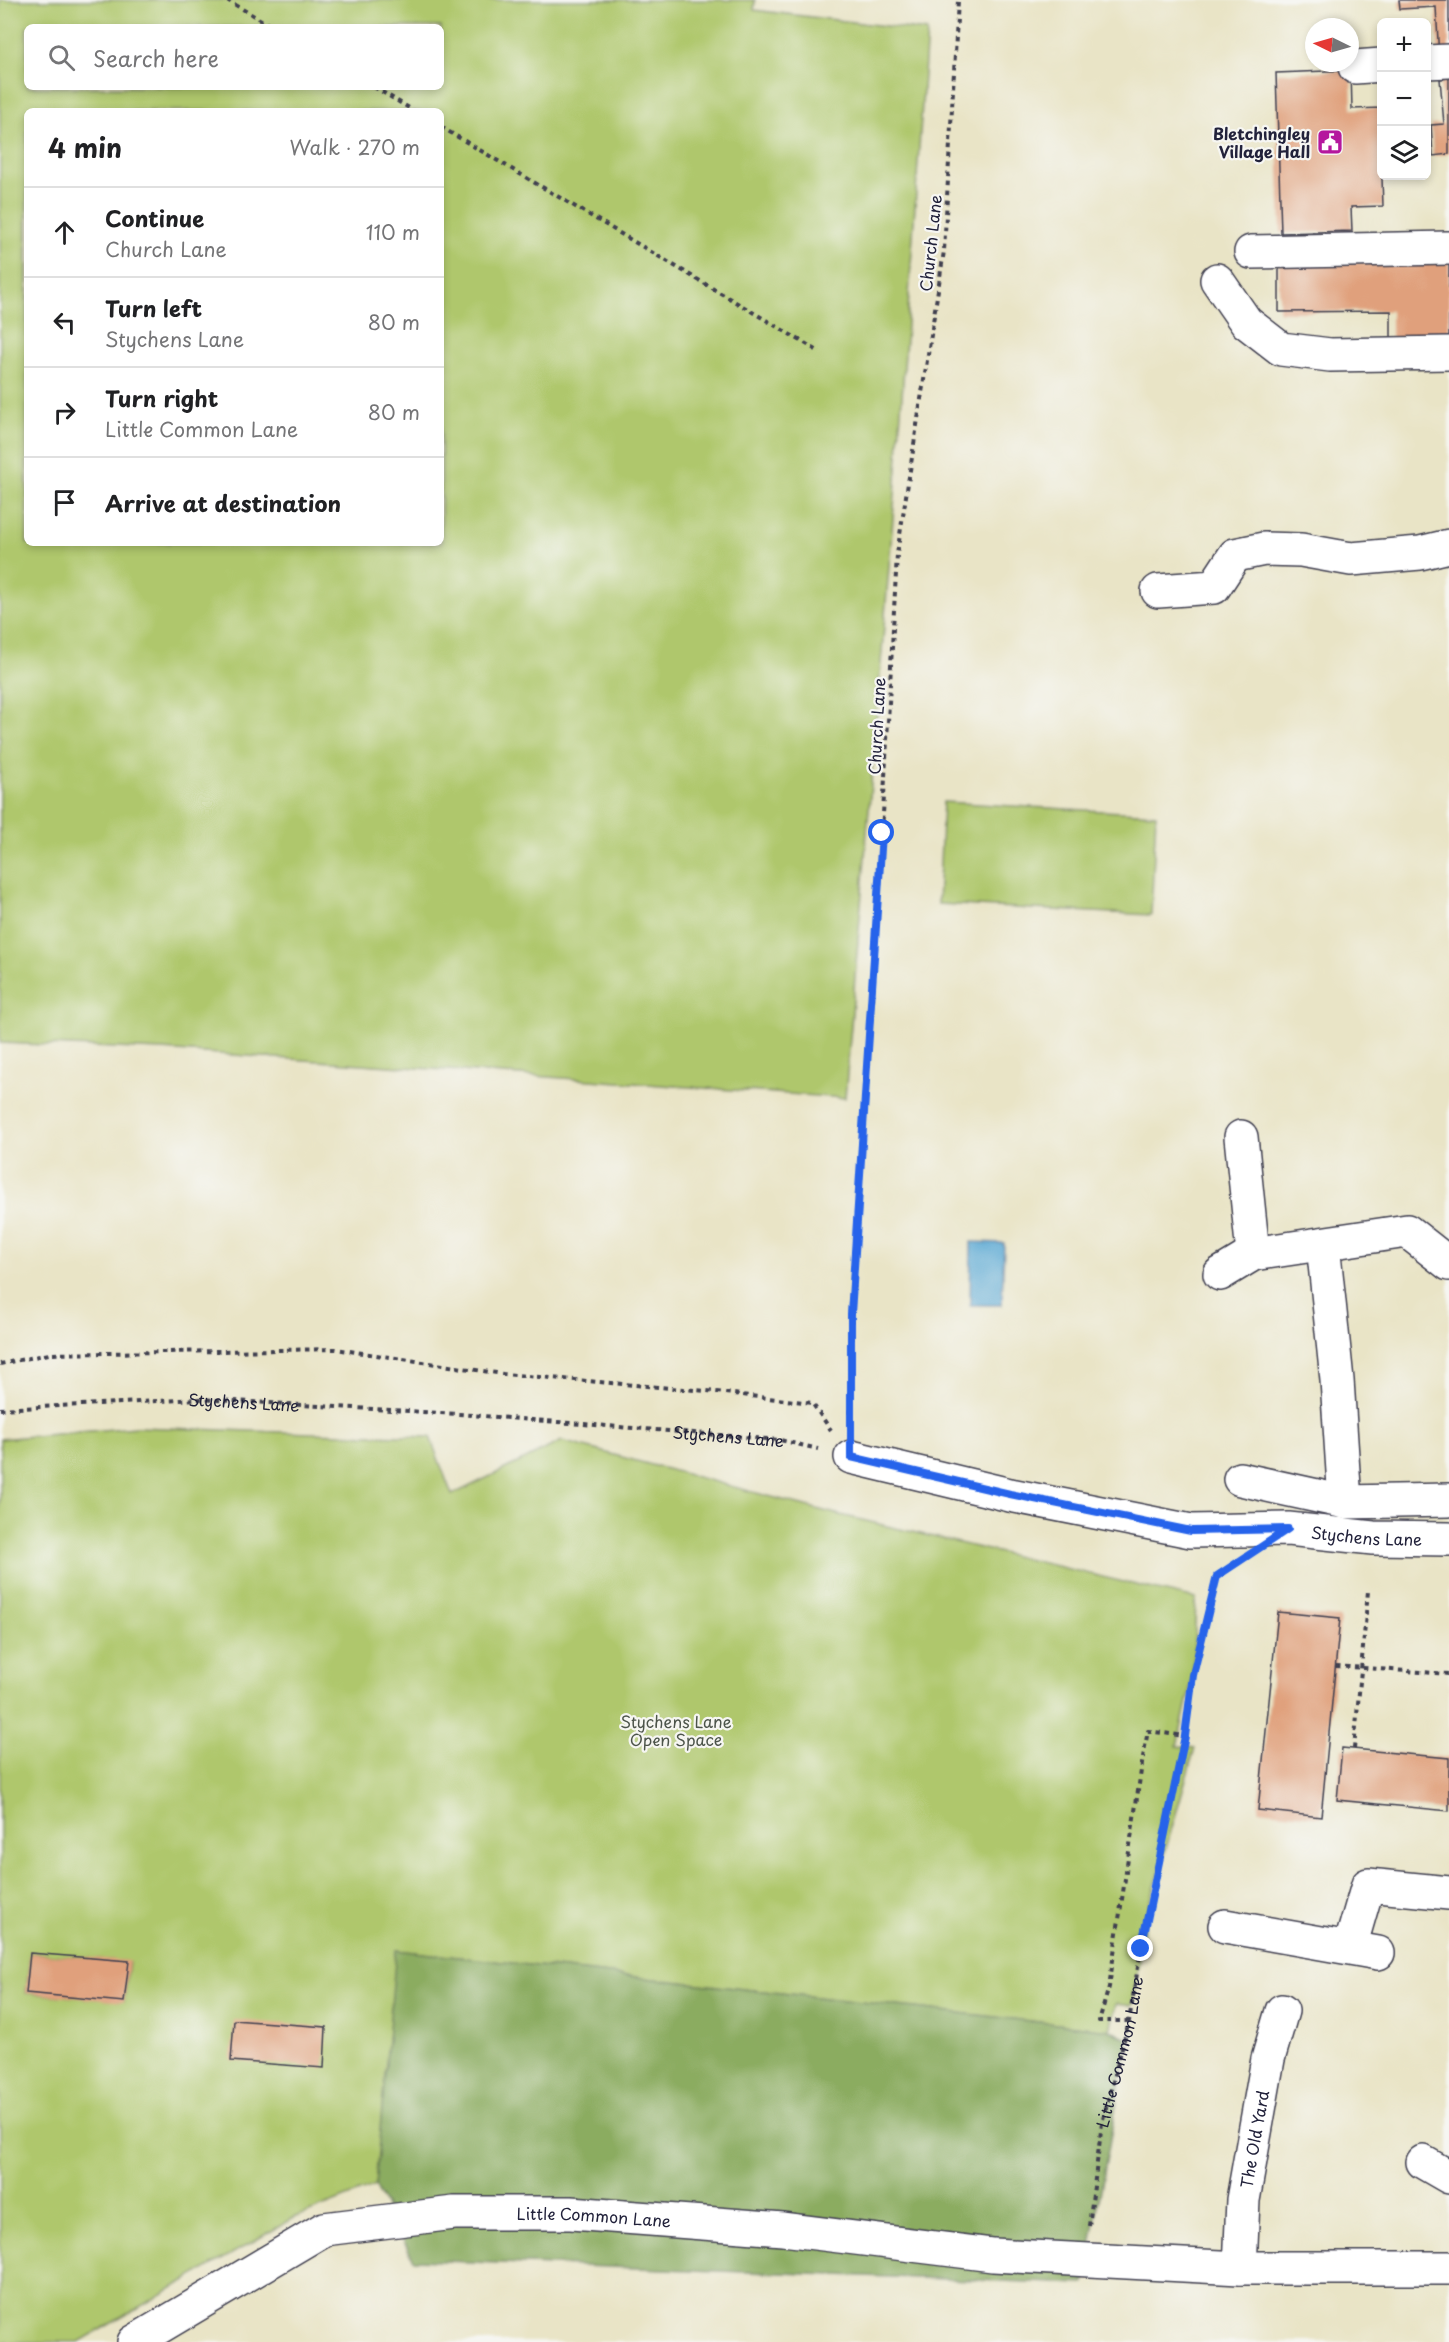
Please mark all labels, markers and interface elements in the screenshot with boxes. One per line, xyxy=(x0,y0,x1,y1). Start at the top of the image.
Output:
north arrow xyxy=(1305,18,1359,72)
map controls xyxy=(1377,18,1431,180)
button: + xyxy=(1377,18,1431,72)
search box xyxy=(24,24,444,90)
icon: search xyxy=(45,41,78,74)
text: Search here xyxy=(93,41,219,74)
button: − xyxy=(1377,72,1431,126)
place label: Bletchingley Village Hall xyxy=(1213,121,1310,163)
button: layers xyxy=(1377,126,1431,180)
public building icon: Bletchingley Village Hall xyxy=(1315,127,1345,157)
text: 4 min xyxy=(48,128,122,167)
text: Walk · 270 m xyxy=(289,132,420,162)
street label: Church Lane xyxy=(913,193,947,293)
text: Continue xyxy=(105,201,204,234)
icon: ahead xyxy=(48,216,81,249)
text: 110 m xyxy=(366,217,420,247)
text: Church Lane xyxy=(105,234,227,264)
text: Turn left xyxy=(105,291,202,324)
icon: left xyxy=(48,306,81,339)
text: 80 m xyxy=(368,307,420,337)
text: Stychens Lane xyxy=(105,324,244,354)
text: Turn right xyxy=(105,381,218,414)
icon: right xyxy=(48,396,81,429)
text: 80 m xyxy=(368,397,420,427)
text: Little Common Lane xyxy=(105,414,298,444)
icon: arrive xyxy=(48,486,81,519)
text: Arrive at destination xyxy=(105,486,341,519)
street label: Church Lane xyxy=(861,677,891,775)
route start xyxy=(868,819,894,845)
street label: Stychens Lane xyxy=(187,1387,300,1417)
street label: Stychens Lane xyxy=(672,1419,785,1452)
street label: Stychens Lane xyxy=(1310,1520,1422,1551)
park label: Stychens Lane Open Space xyxy=(620,1709,732,1751)
route end xyxy=(1127,1935,1153,1961)
street label: Little Common Lane xyxy=(1089,1975,1148,2130)
street label: The Old Yard xyxy=(1233,2088,1274,2190)
street label: Little Common Lane xyxy=(517,2201,672,2233)

